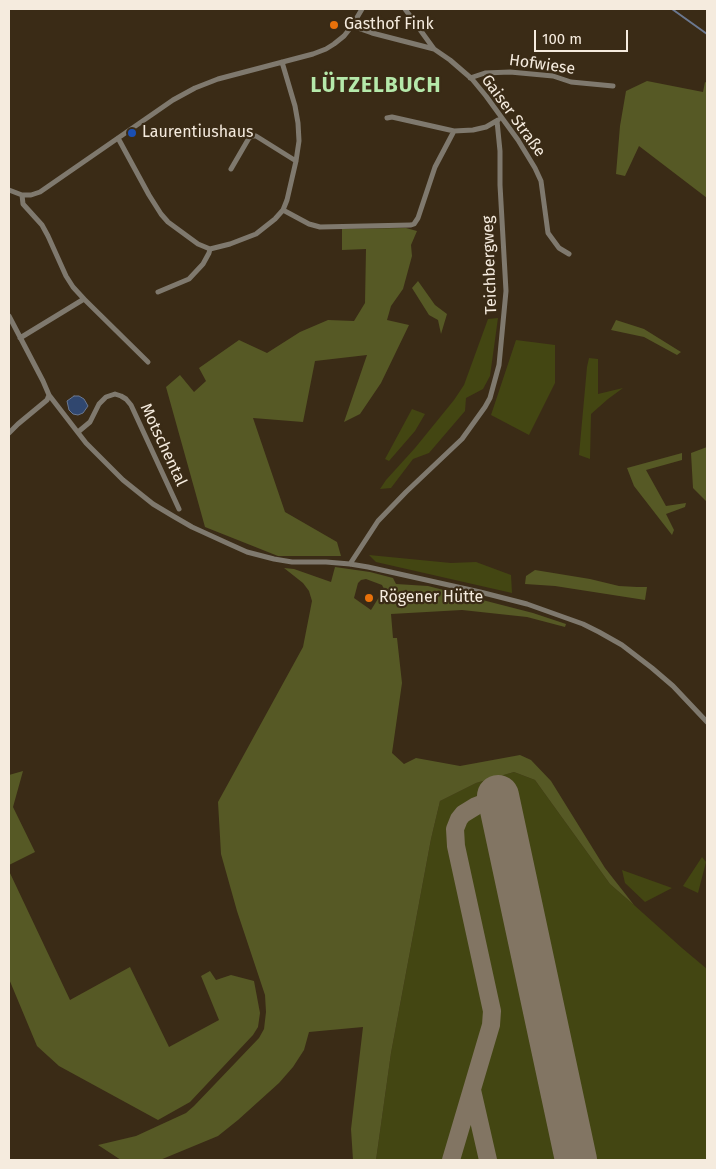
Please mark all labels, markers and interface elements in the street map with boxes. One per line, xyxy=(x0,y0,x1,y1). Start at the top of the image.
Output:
place label: Gasthof Fink xyxy=(344,15,434,35)
marker: Gasthof Fink xyxy=(328,19,340,31)
scale bar xyxy=(536,20,630,52)
text: 100 m xyxy=(542,30,582,48)
street label: Hofwiese xyxy=(508,51,576,79)
street label: Gaiser Straße xyxy=(477,71,549,161)
district label: LÜTZELBUCH xyxy=(309,73,443,99)
place label: Laurentiushaus xyxy=(142,123,254,143)
marker: Laurentiushaus xyxy=(126,127,138,139)
street label: Teichbergweg xyxy=(479,215,501,315)
street label: Motschental xyxy=(135,401,191,489)
place label: Rögener Hütte xyxy=(379,588,483,608)
marker: Rögener Hütte xyxy=(363,592,375,604)

